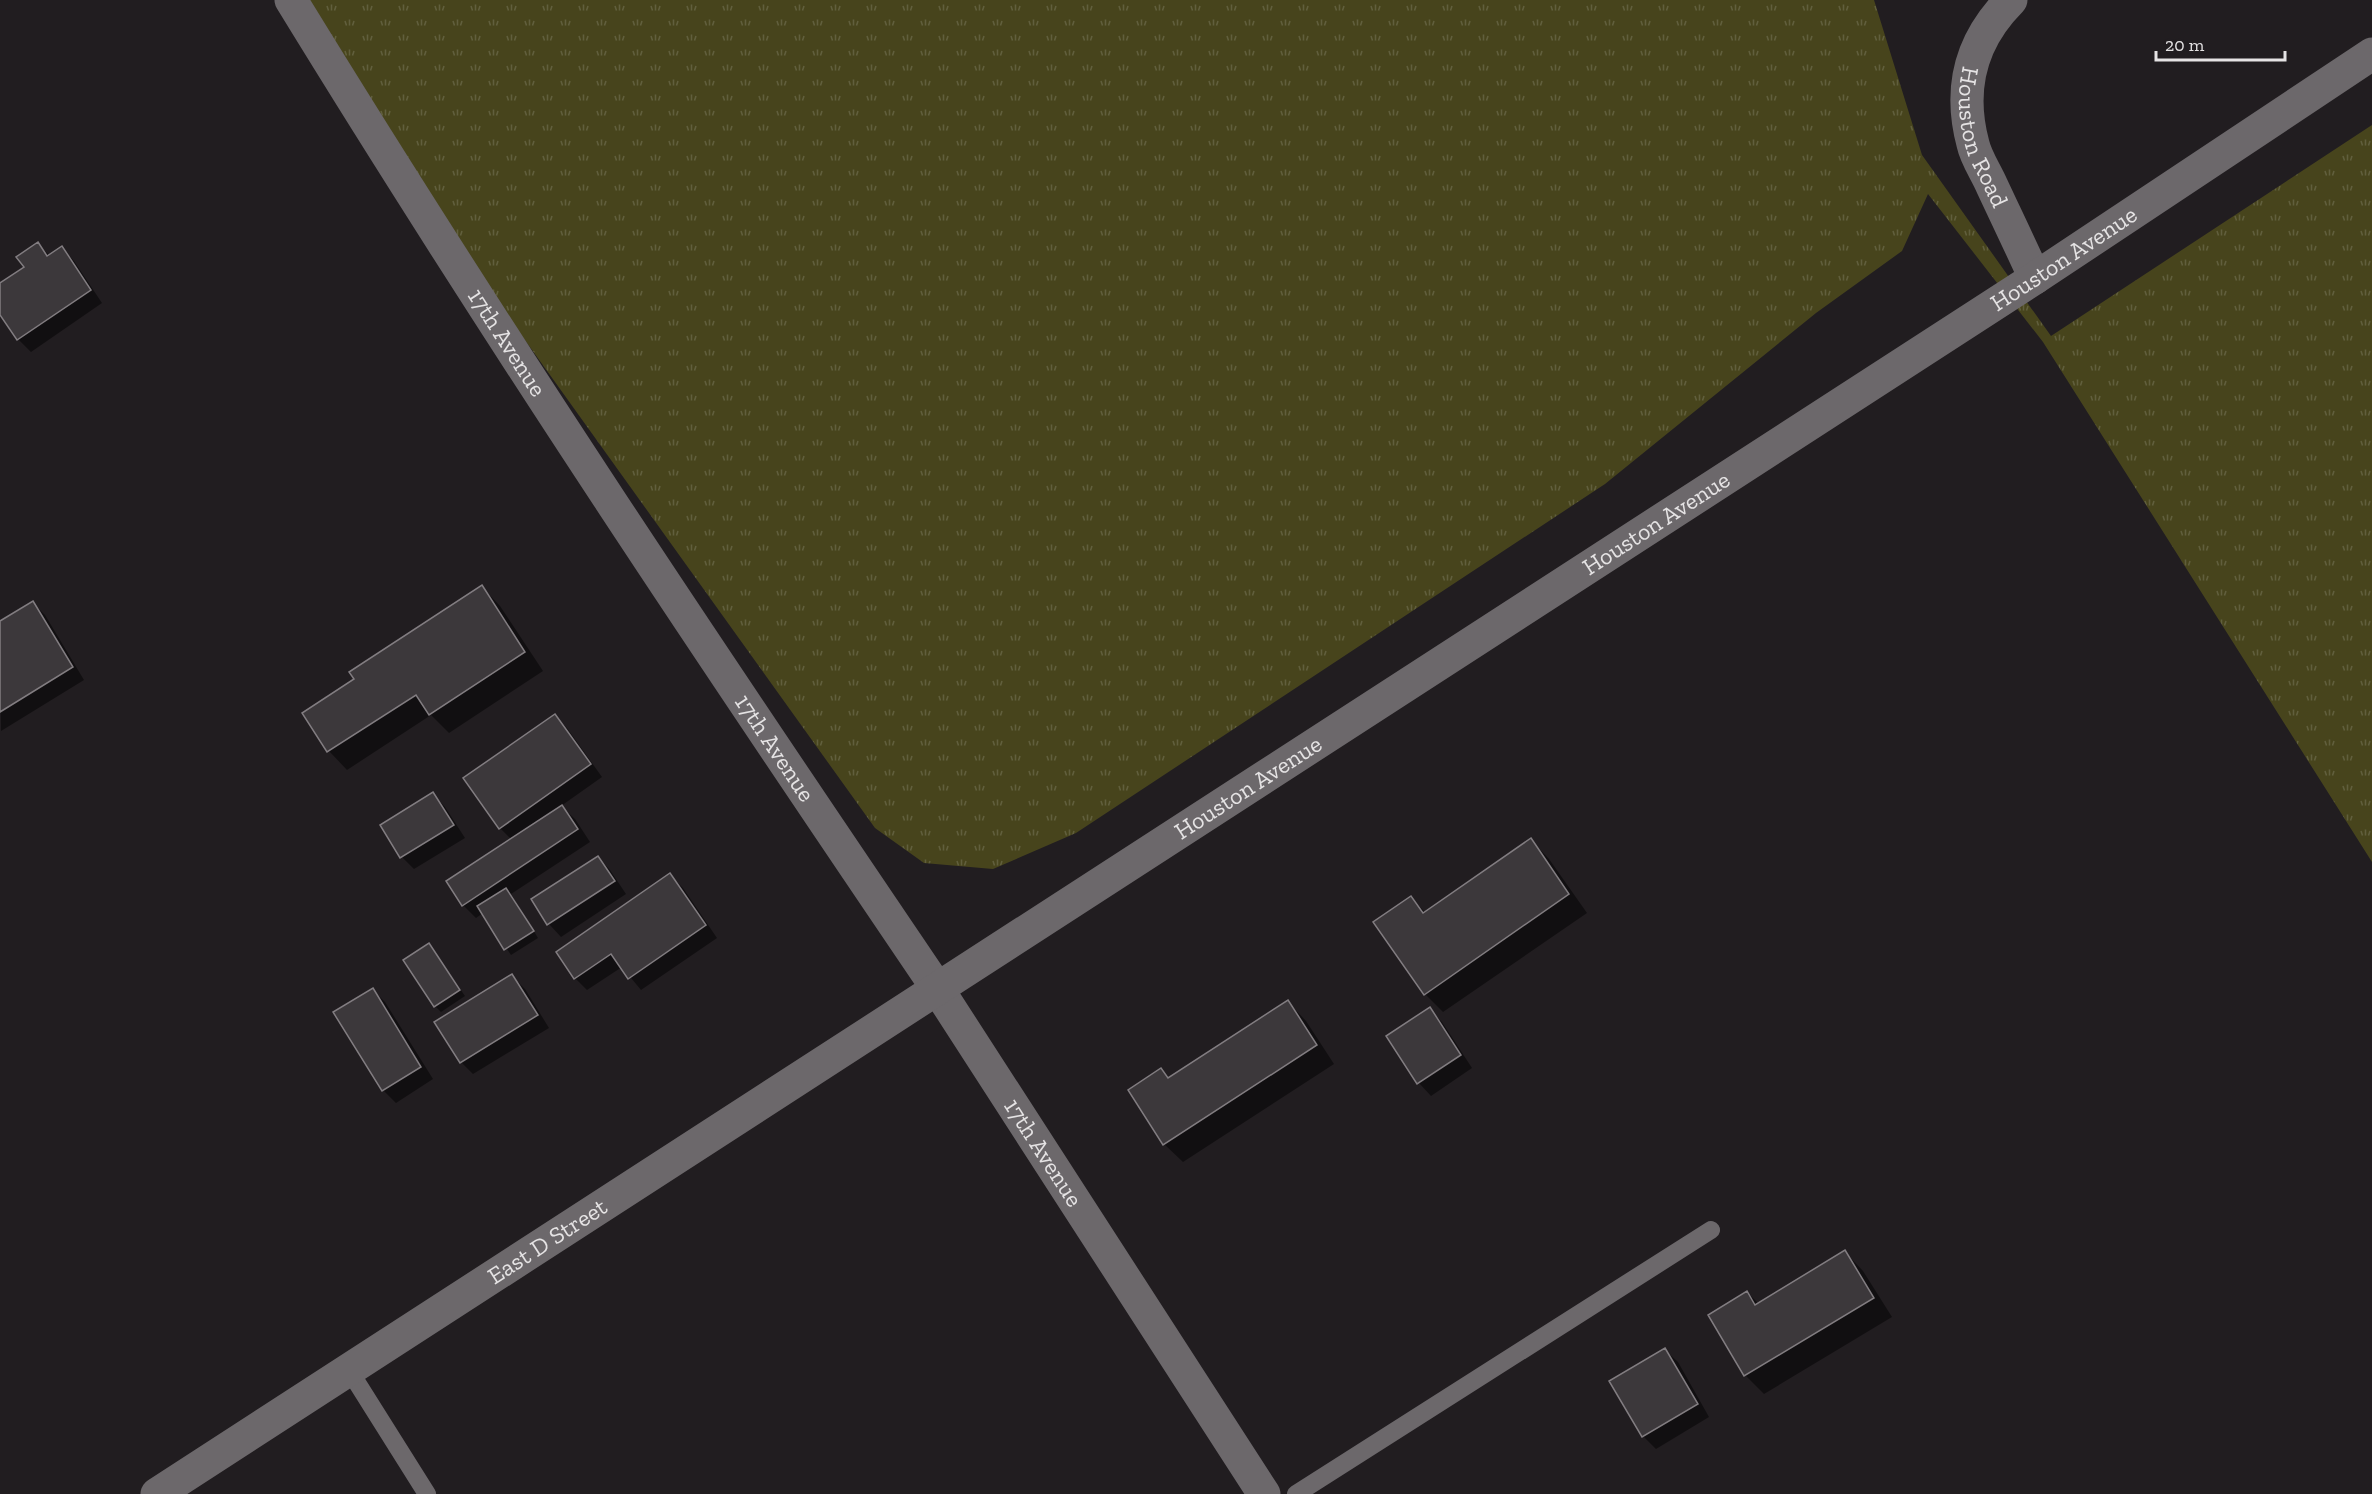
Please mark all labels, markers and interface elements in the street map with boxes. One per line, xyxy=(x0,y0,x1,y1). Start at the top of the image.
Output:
scale bar xyxy=(2156,24,2285,62)
text: 20 m xyxy=(2165,34,2205,56)
street label: Houston Road xyxy=(1953,65,2015,212)
street label: Houston Avenue xyxy=(1985,199,2142,317)
street label: 17th Avenue xyxy=(462,283,553,402)
street label: Houston Avenue xyxy=(1577,465,1735,581)
street label: 17th Avenue xyxy=(729,689,822,807)
street label: Houston Avenue xyxy=(1169,729,1327,845)
street label: 17th Avenue xyxy=(998,1093,1089,1212)
street label: East D Street xyxy=(482,1192,612,1290)

